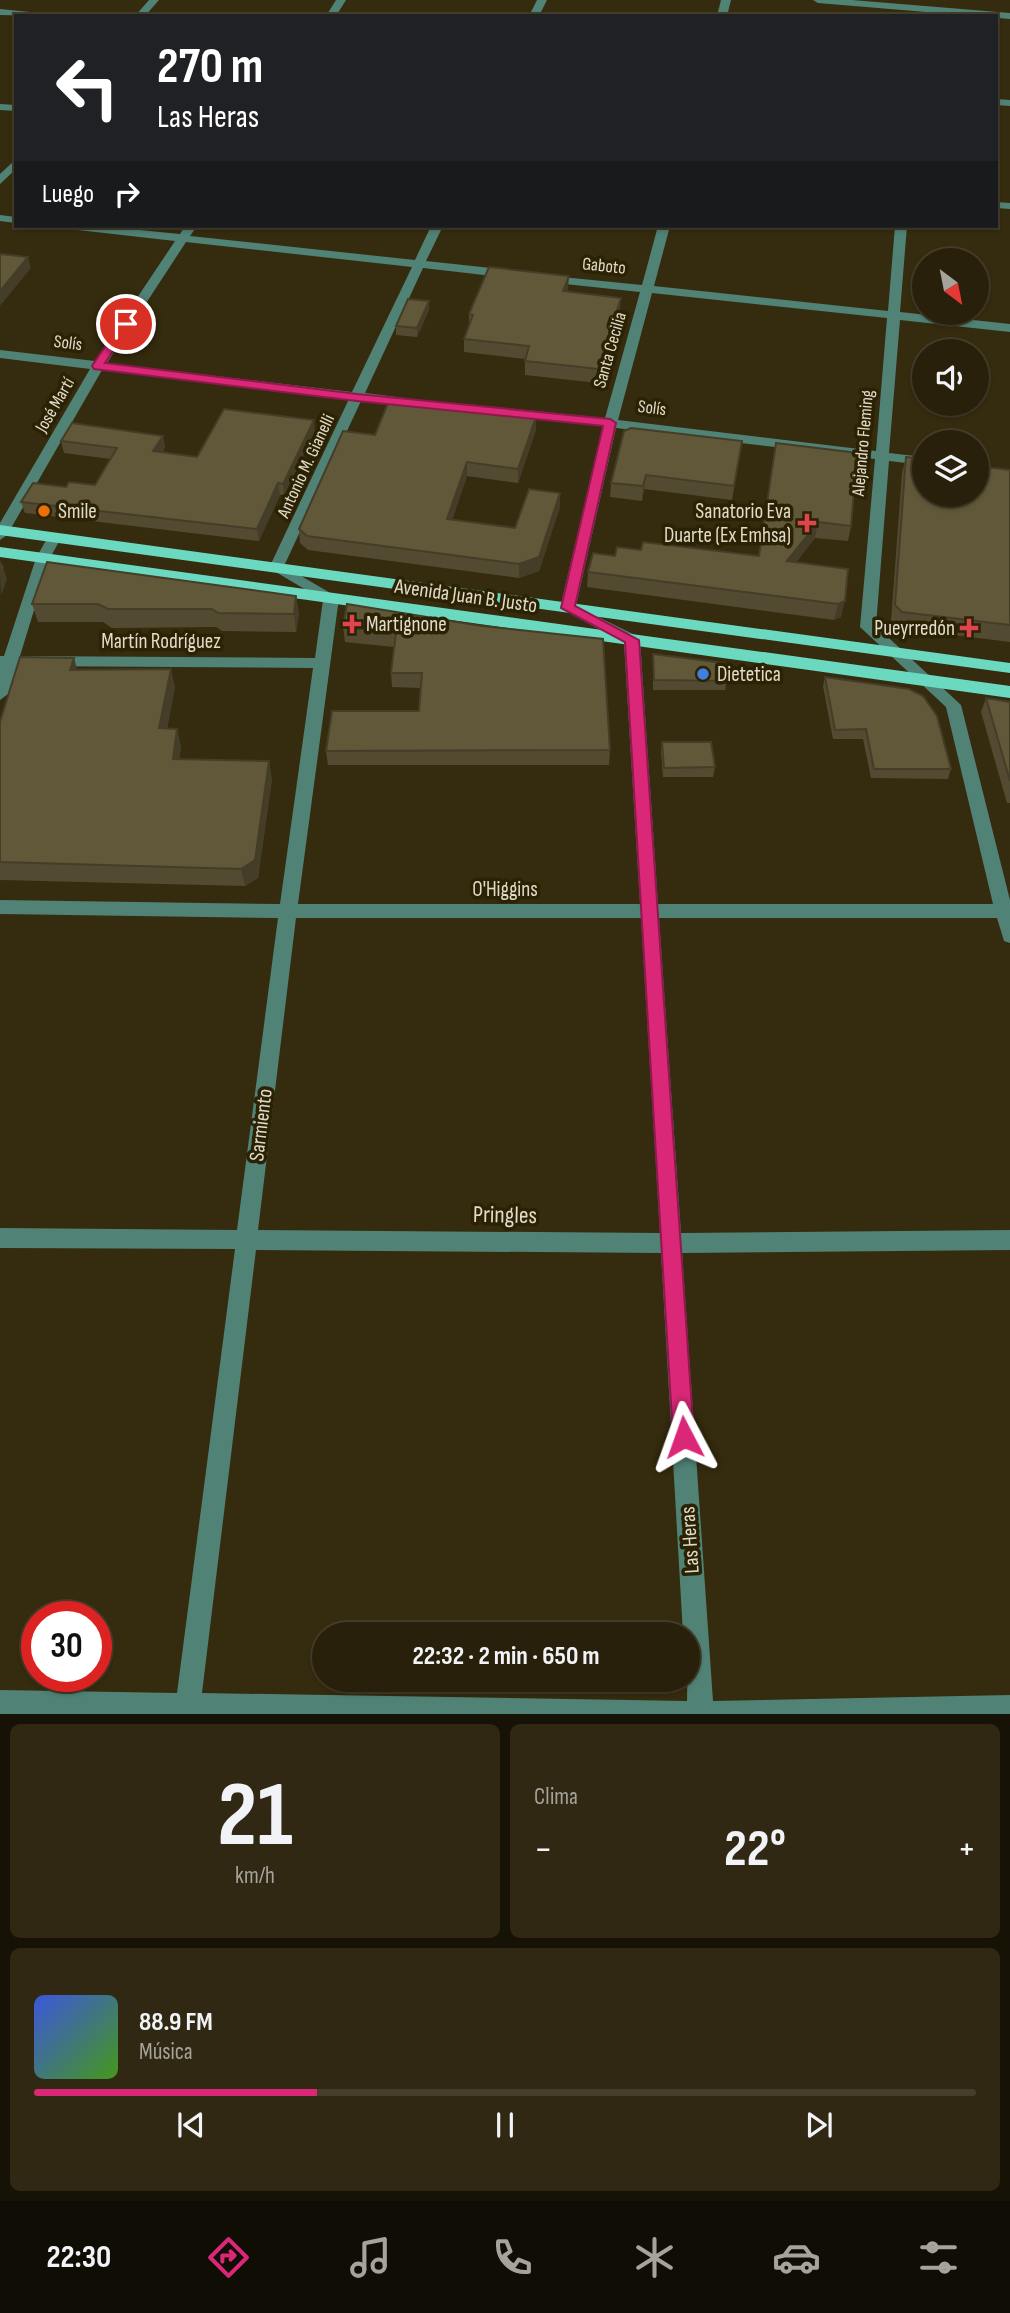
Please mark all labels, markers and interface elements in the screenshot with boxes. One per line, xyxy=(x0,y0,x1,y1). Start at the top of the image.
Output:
text: 270 m xyxy=(157,38,263,97)
icon: left xyxy=(42,42,133,133)
text: Las Heras xyxy=(157,98,259,137)
icon: right xyxy=(108,175,146,213)
text: Luego xyxy=(42,179,94,210)
north arrow xyxy=(912,248,989,326)
map controls xyxy=(912,248,989,507)
street label: Gaboto xyxy=(581,253,627,279)
pin xyxy=(96,294,156,354)
icon: arrive xyxy=(107,305,145,343)
street label: Santa Cecilia xyxy=(589,310,631,390)
street label: Solís xyxy=(53,331,83,355)
button: sound xyxy=(912,339,989,416)
street label: José Martí xyxy=(31,373,79,437)
street label: Alejandro Fleming xyxy=(848,389,878,498)
street label: Solís xyxy=(637,396,667,420)
street label: Antonio M. Gianelli xyxy=(272,411,339,522)
button: layers xyxy=(912,430,989,507)
place label: Smile xyxy=(58,499,97,524)
place label: Sanatorio Eva Duarte (Ex Emhsa) xyxy=(664,499,791,548)
marker: Smile xyxy=(36,503,52,519)
marker: Sanatorio Eva Duarte (Ex Emhsa) xyxy=(797,513,817,533)
street label: Avenida Juan B. Justo xyxy=(392,573,539,618)
place label: Martignone xyxy=(366,612,447,637)
marker: Martignone xyxy=(344,616,360,632)
place label: Pueyrredón xyxy=(874,616,955,641)
marker: Pueyrredón xyxy=(961,620,977,636)
street label: Martín Rodríguez xyxy=(101,629,221,654)
place label: Dietetica xyxy=(717,662,781,687)
marker: Dietetica xyxy=(695,666,711,682)
street label: O'Higgins xyxy=(472,877,538,902)
street label: Sarmiento xyxy=(244,1087,278,1163)
street label: Pringles xyxy=(473,1200,537,1230)
position arrow xyxy=(647,1400,721,1474)
street label: Las Heras xyxy=(675,1506,705,1574)
speed limit sign: 30 xyxy=(21,1601,112,1692)
text: 22:32 · 2 min · 650 m xyxy=(412,1641,600,1672)
text: 21 xyxy=(217,1762,293,1871)
text: Clima xyxy=(534,1783,578,1811)
text: 22° xyxy=(724,1818,786,1881)
text: − xyxy=(534,1827,553,1872)
text: + xyxy=(957,1827,976,1872)
text: km/h xyxy=(235,1862,275,1890)
text: 88.9 FM xyxy=(139,2007,213,2038)
text: Música xyxy=(139,2038,193,2066)
icon: previous xyxy=(172,2106,210,2144)
icon: pause xyxy=(486,2106,524,2144)
icon: next xyxy=(800,2106,838,2144)
icon: directions xyxy=(204,2233,253,2282)
icon: music xyxy=(346,2233,395,2282)
icon: phone xyxy=(488,2233,537,2282)
icon: climate xyxy=(630,2233,679,2282)
icon: car xyxy=(772,2233,821,2282)
icon: filters xyxy=(914,2233,963,2282)
text: 22:30 xyxy=(47,2238,111,2277)

